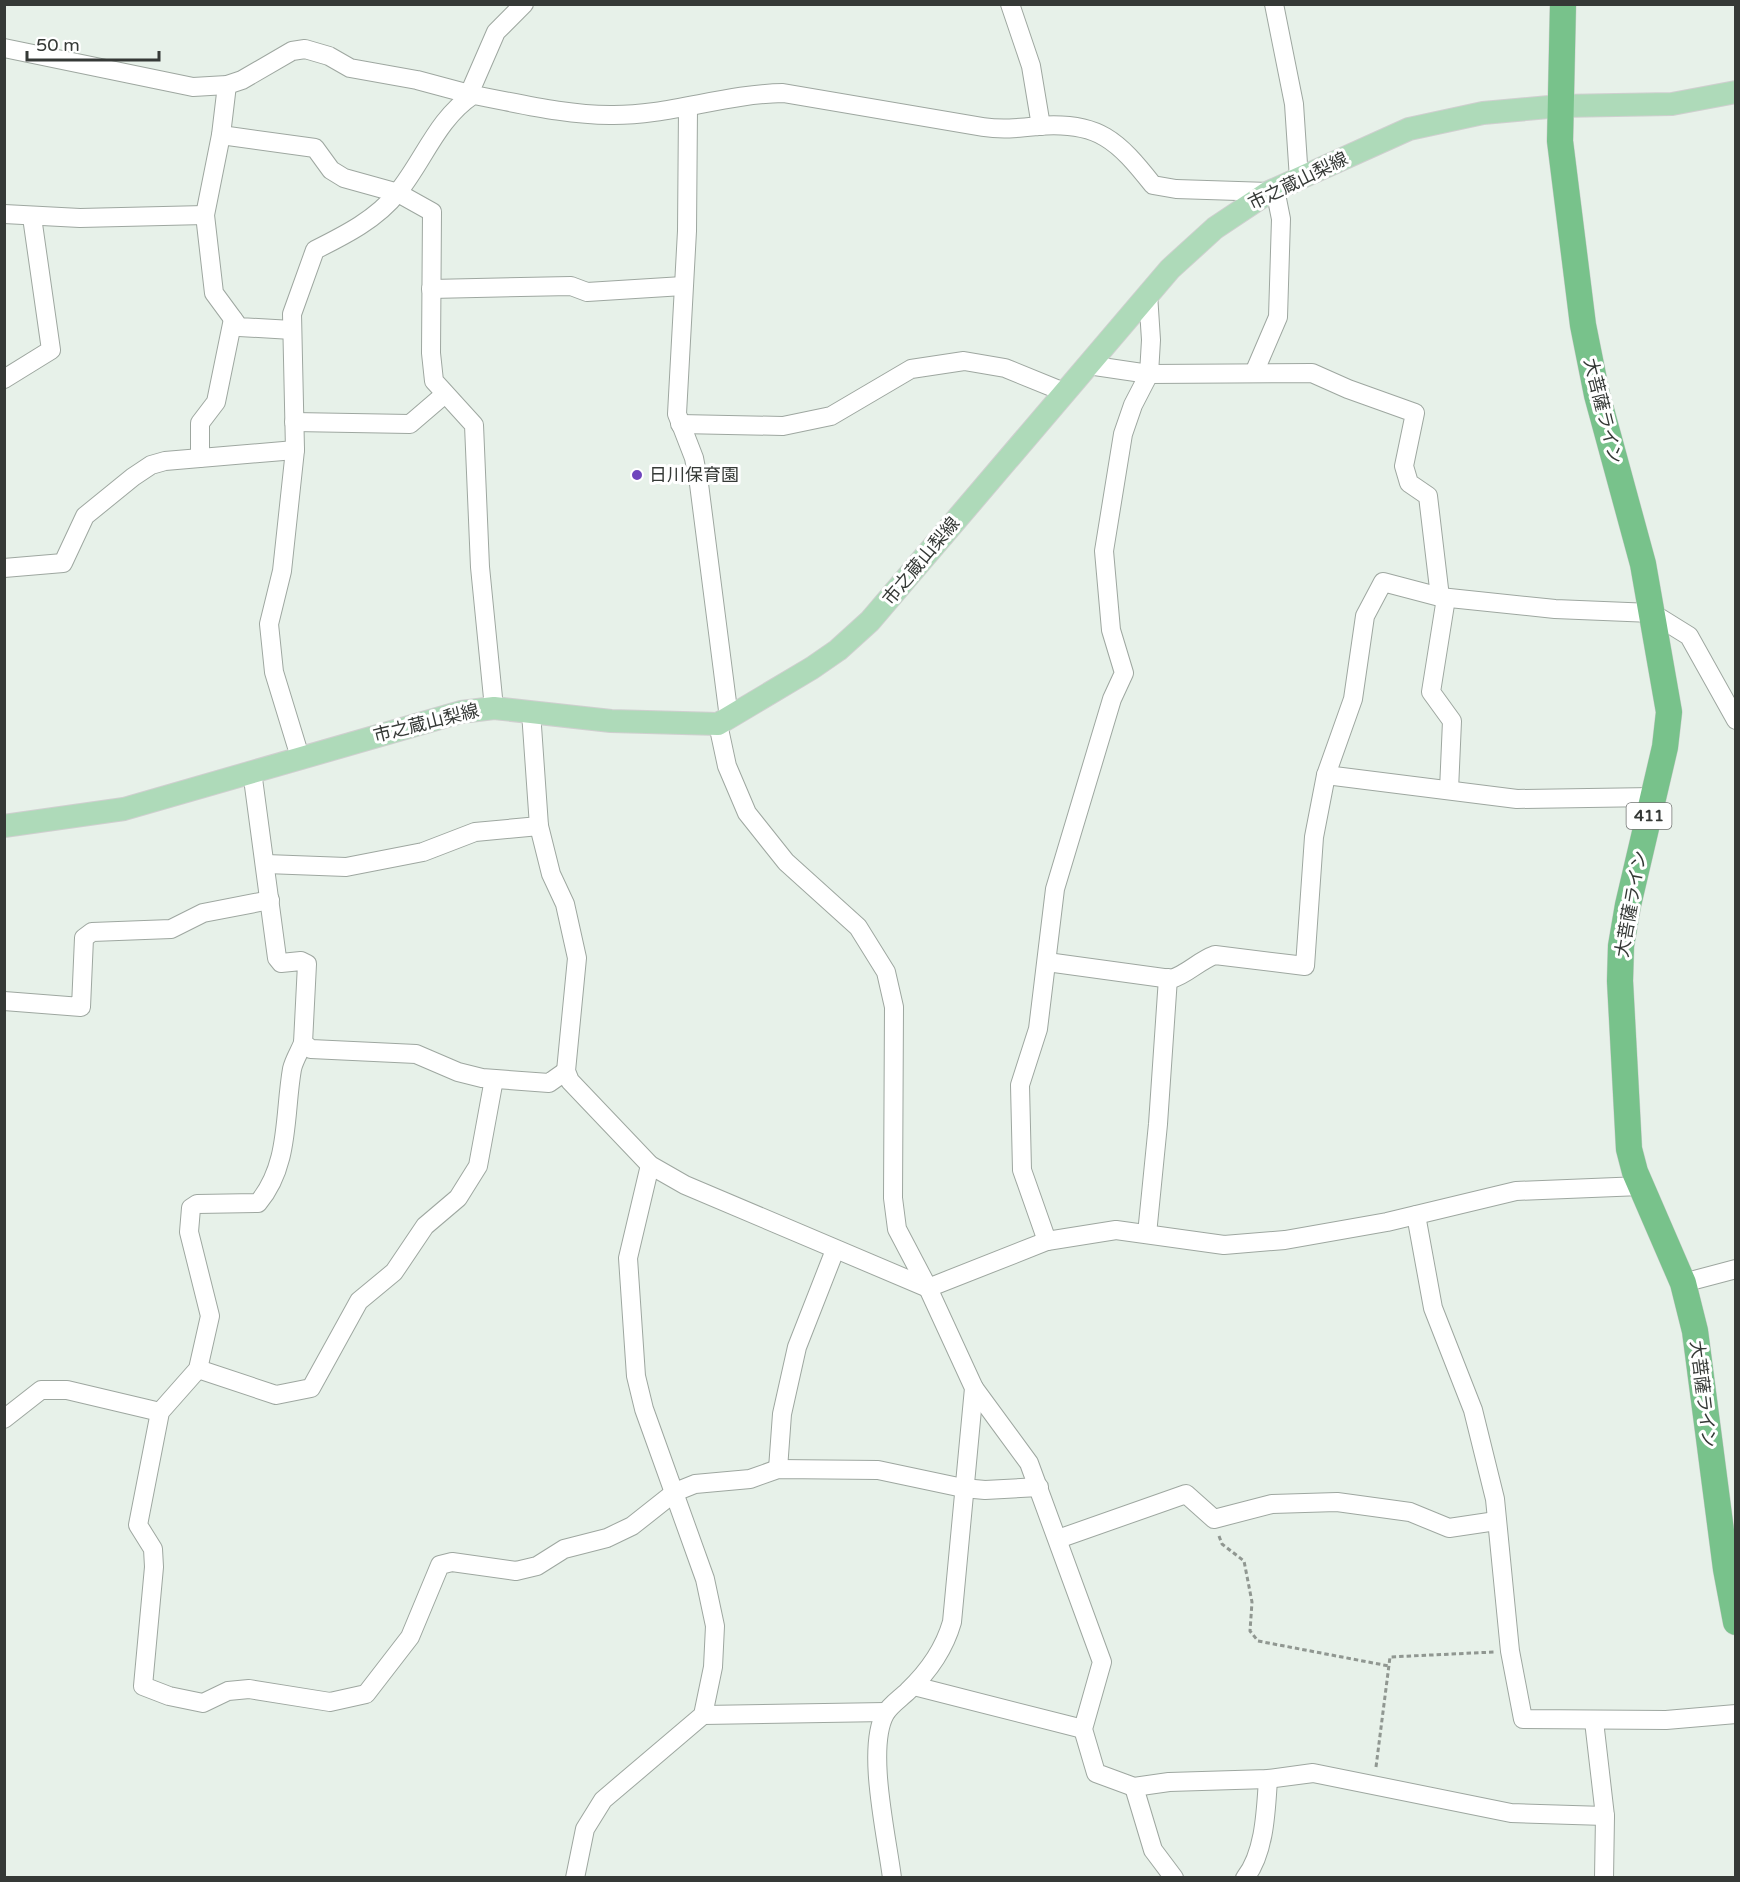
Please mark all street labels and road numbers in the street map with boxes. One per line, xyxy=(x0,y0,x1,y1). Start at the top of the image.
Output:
street label: 市之蔵山梨線 xyxy=(1245,147,1351,215)
street label: 大菩薩ライン xyxy=(1579,356,1627,466)
street label: 市之蔵山梨線 xyxy=(878,513,964,609)
street label: 市之蔵山梨線 xyxy=(371,699,481,747)
road number: 411 xyxy=(1626,803,1672,829)
street label: 大菩薩ライン xyxy=(1611,849,1651,959)
street label: 大菩薩ライン xyxy=(1686,1339,1720,1449)

